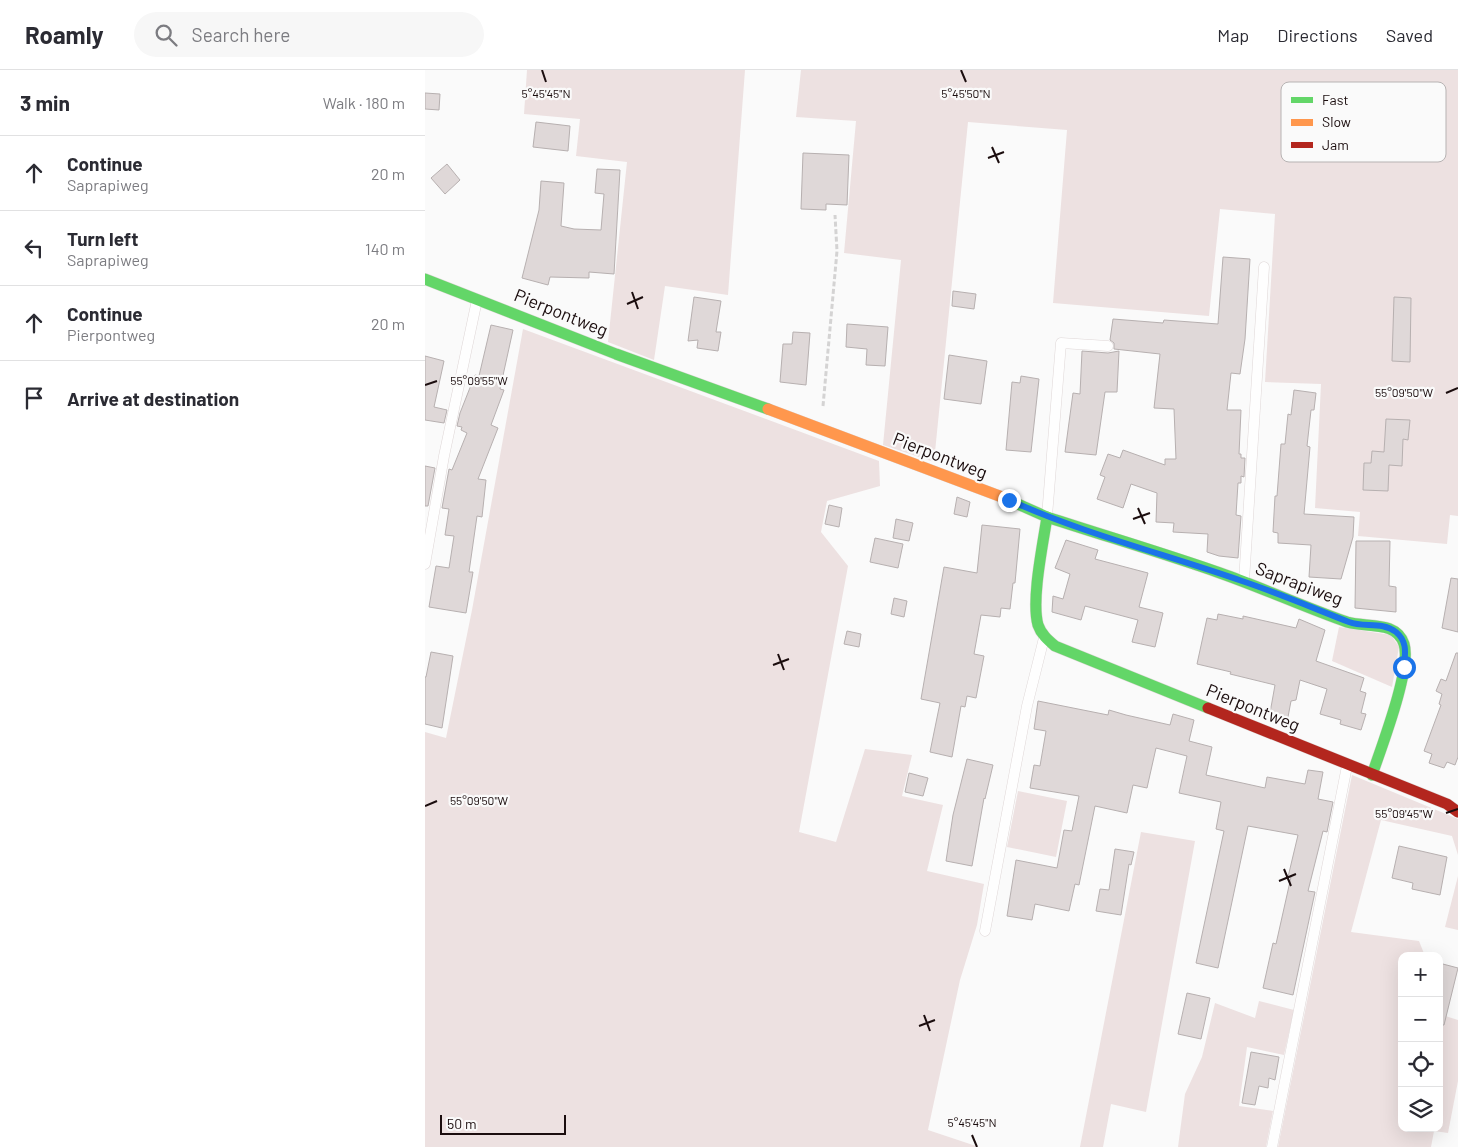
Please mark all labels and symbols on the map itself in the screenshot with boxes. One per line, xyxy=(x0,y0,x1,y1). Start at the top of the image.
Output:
legend xyxy=(1281,82,1446,162)
text: 5°45'45"N xyxy=(521,86,571,100)
text: 5°45'50"N xyxy=(941,86,991,100)
text: Fast xyxy=(1322,91,1348,108)
text: Slow xyxy=(1322,113,1351,130)
text: Jam xyxy=(1322,136,1349,153)
street label: Pierpontweg xyxy=(511,283,611,341)
text: 55°09'55"W xyxy=(450,373,508,387)
text: 55°09'50"W xyxy=(1375,385,1434,399)
street label: Pierpontweg xyxy=(890,427,991,483)
route end xyxy=(998,489,1021,512)
street label: Saprapiweg xyxy=(1253,556,1346,610)
route start xyxy=(1393,656,1416,679)
street label: Pierpontweg xyxy=(1203,678,1303,736)
text: 55°09'50"W xyxy=(450,793,509,807)
text: 55°09'45"W xyxy=(1375,806,1433,820)
scale bar xyxy=(440,1112,566,1135)
text: 5°45'45"N xyxy=(947,1115,997,1129)

